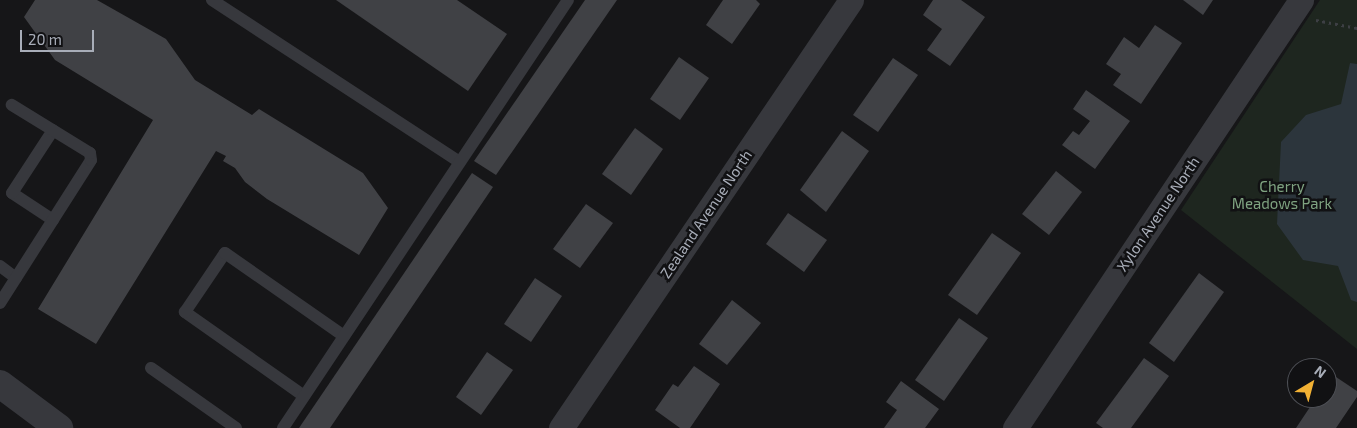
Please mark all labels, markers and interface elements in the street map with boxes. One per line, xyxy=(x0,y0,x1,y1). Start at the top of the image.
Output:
scale bar xyxy=(22,20,96,52)
text: 20 m xyxy=(28,30,62,48)
street label: Zealand Avenue North xyxy=(656,146,756,282)
street label: Xylon Avenue North xyxy=(1113,153,1203,275)
park label: Cherry Meadows Park xyxy=(1232,177,1332,212)
north arrow xyxy=(1287,358,1337,408)
text: N xyxy=(1312,362,1330,381)

